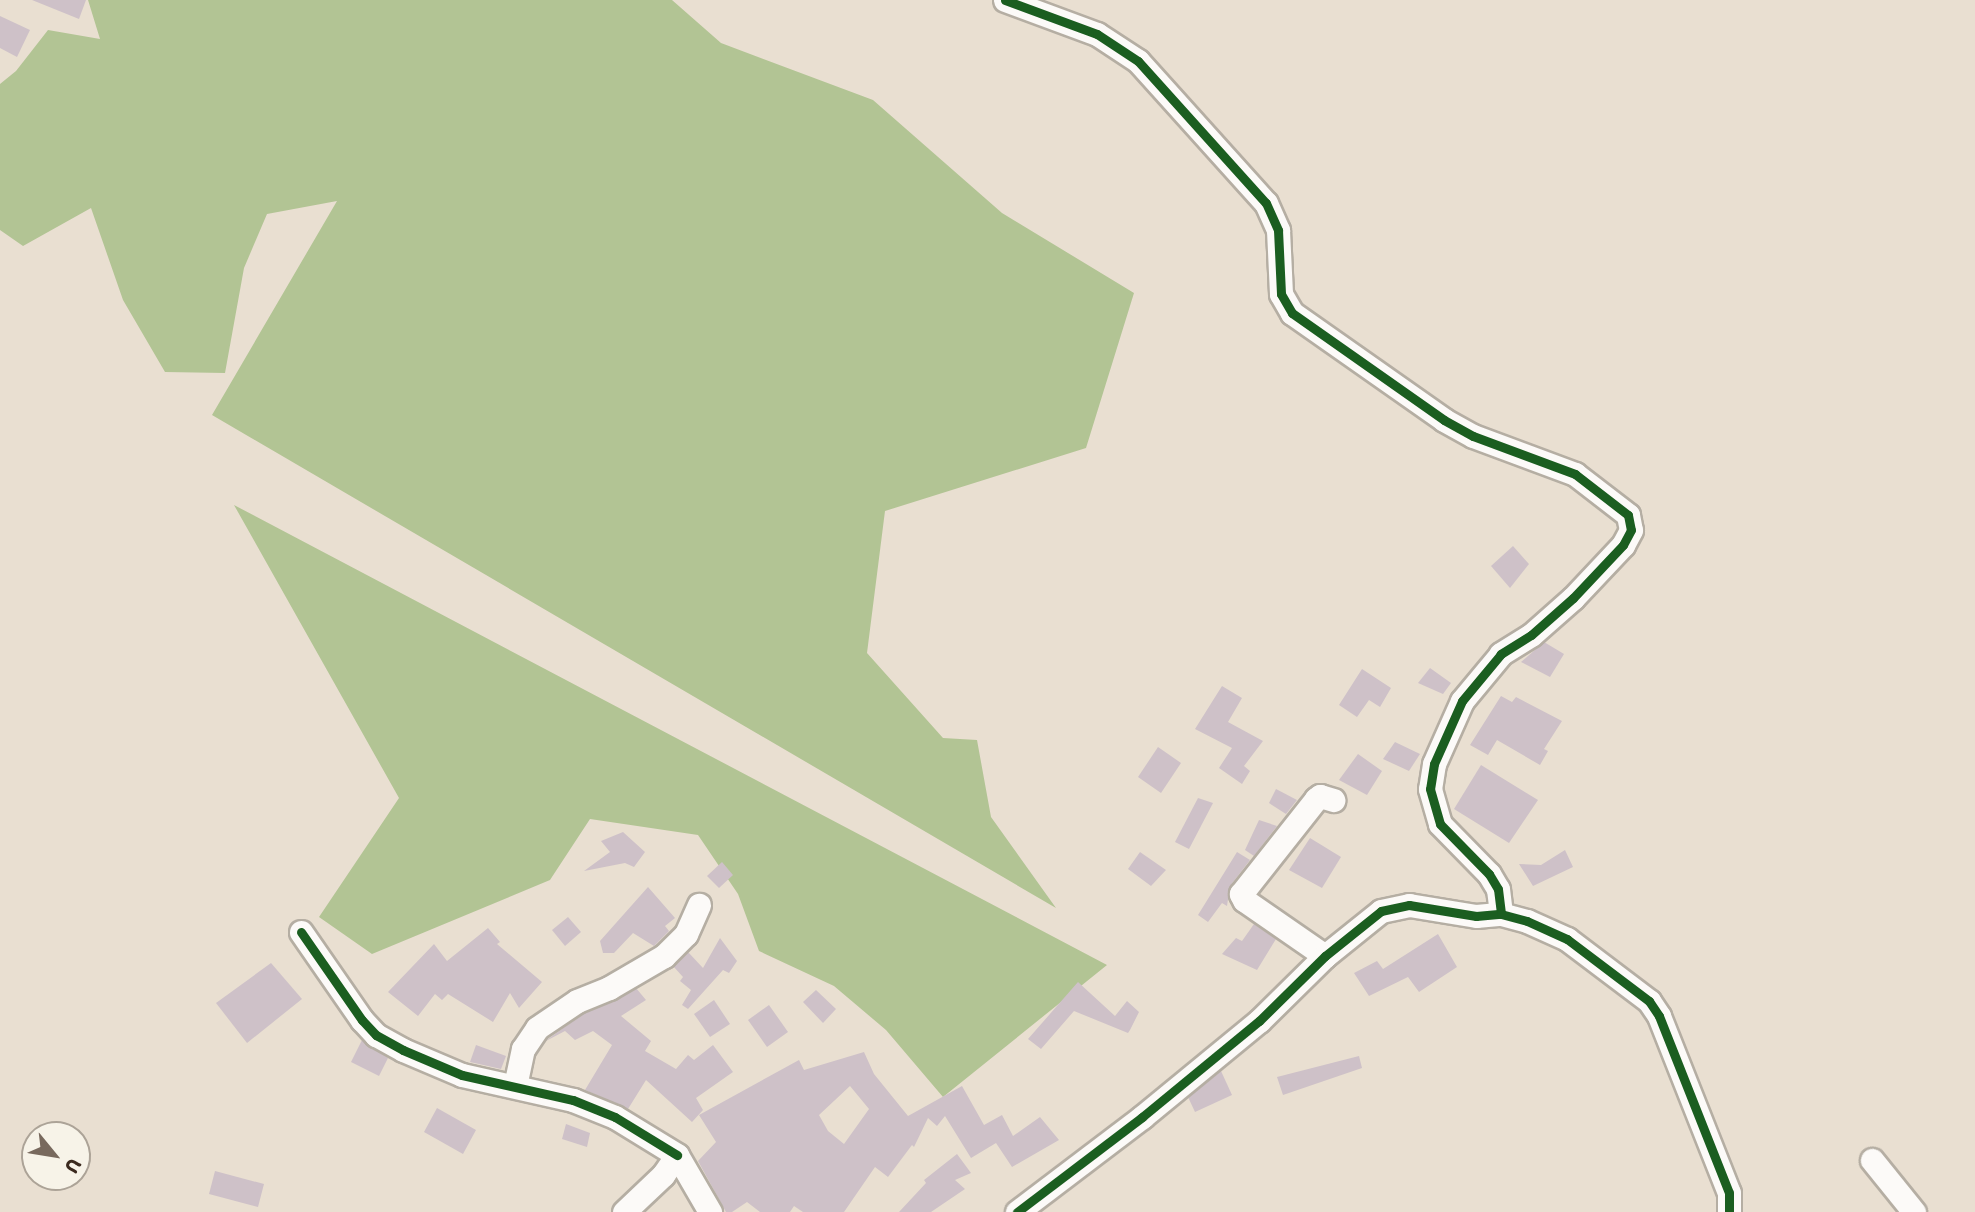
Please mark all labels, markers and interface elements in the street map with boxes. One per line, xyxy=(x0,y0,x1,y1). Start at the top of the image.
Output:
north arrow xyxy=(21,1121,91,1191)
text: U xyxy=(59,1154,87,1178)

